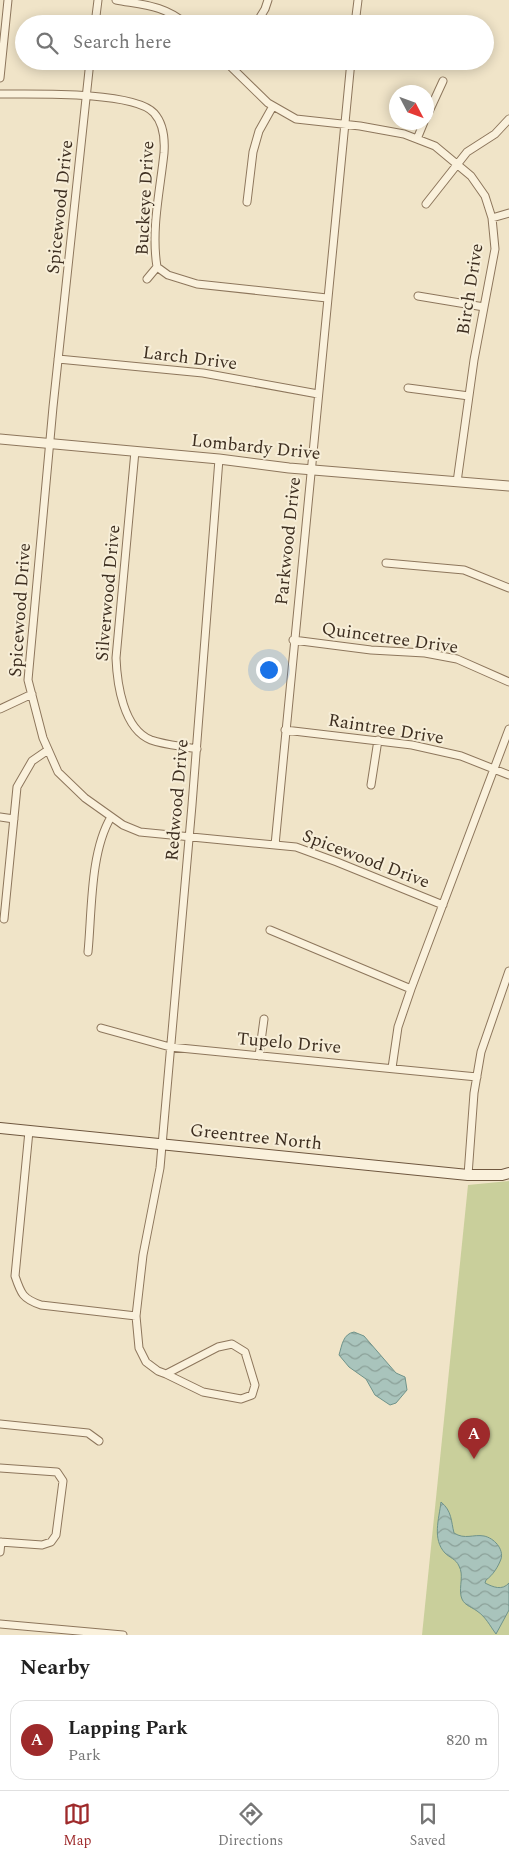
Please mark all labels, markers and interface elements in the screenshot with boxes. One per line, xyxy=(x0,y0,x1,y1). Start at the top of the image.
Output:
search box xyxy=(15,15,494,70)
text: Search here xyxy=(73,28,172,57)
icon: search xyxy=(33,29,61,57)
north arrow xyxy=(389,85,434,130)
street label: Spicewood Drive xyxy=(40,139,80,275)
street label: Buckeye Drive xyxy=(129,140,161,256)
street label: Birch Drive xyxy=(449,241,491,337)
street label: Larch Drive xyxy=(141,339,239,377)
street label: Lombardy Drive xyxy=(190,427,322,467)
street label: Parkwood Drive xyxy=(268,475,308,607)
street label: Silverwood Drive xyxy=(89,524,127,662)
street label: Spicewood Drive xyxy=(2,542,38,678)
street label: Quincetree Drive xyxy=(320,615,460,661)
your location xyxy=(256,657,282,683)
street label: Raintree Drive xyxy=(326,707,446,751)
street label: Redwood Drive xyxy=(158,738,196,862)
street label: Spicewood Drive xyxy=(298,822,434,896)
street label: Tupelo Drive xyxy=(236,1025,342,1061)
street label: Greentree North xyxy=(189,1117,323,1157)
pin: A xyxy=(458,1418,490,1459)
text: Nearby xyxy=(20,1652,90,1684)
text: Lapping Park xyxy=(68,1714,188,1743)
text: A xyxy=(31,1728,43,1752)
text: 820 m xyxy=(446,1728,488,1752)
text: Park xyxy=(68,1743,101,1767)
tab: Map xyxy=(63,1800,91,1851)
tab: Directions xyxy=(218,1800,283,1851)
tab: Saved xyxy=(410,1800,446,1851)

